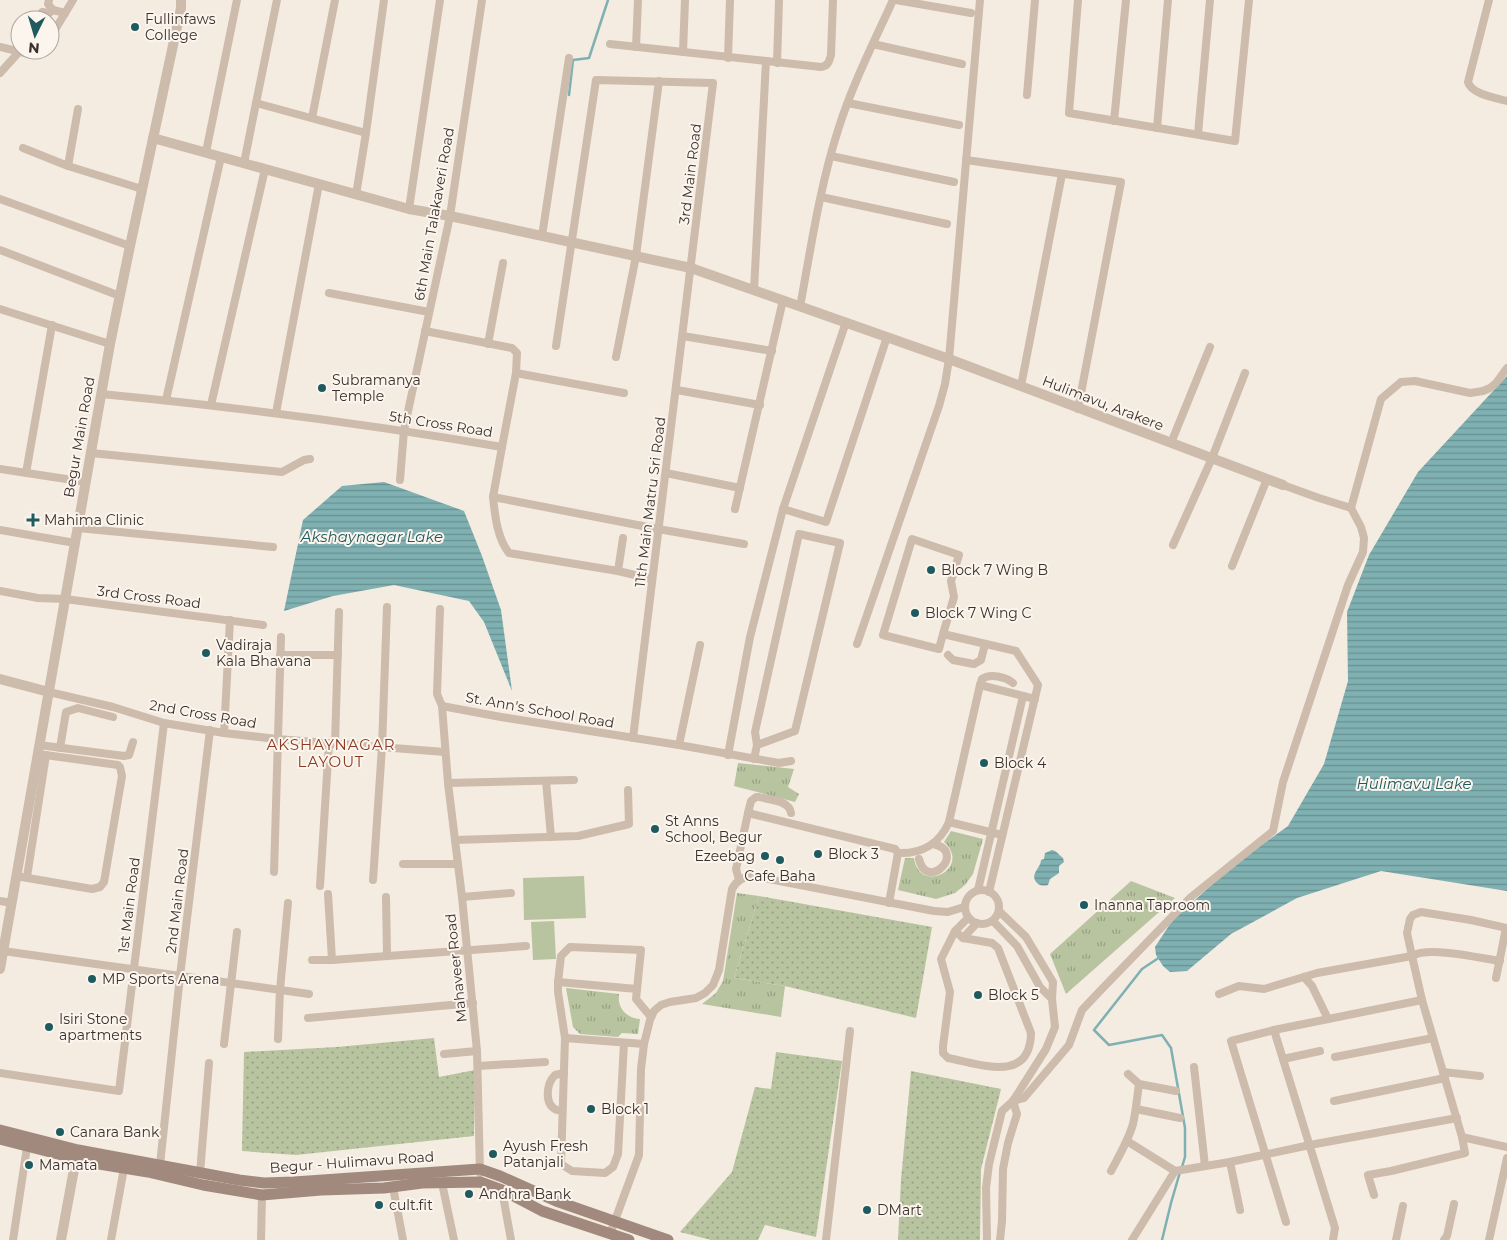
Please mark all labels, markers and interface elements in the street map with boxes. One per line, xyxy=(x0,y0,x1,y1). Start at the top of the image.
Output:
north arrow xyxy=(10,10,60,60)
place label: Fullinfaws College xyxy=(145,10,216,44)
marker: Fullinfaws College xyxy=(129,21,141,33)
text: N xyxy=(27,38,40,57)
street label: 3rd Main Road xyxy=(675,122,705,226)
street label: 6th Main Talakaveri Road xyxy=(410,126,458,302)
place label: Subramanya Temple xyxy=(332,371,421,405)
street label: Hulimavu, Arakere xyxy=(1040,372,1166,434)
street label: Begur Main Road xyxy=(60,375,98,499)
marker: Subramanya Temple xyxy=(316,382,328,394)
street label: 5th Cross Road xyxy=(388,407,494,441)
street label: 11th Main Matru Sri Road xyxy=(631,416,669,588)
place label: Mahima Clinic xyxy=(44,511,144,529)
marker: Mahima Clinic xyxy=(26,513,40,527)
water label: Akshaynagar Lake xyxy=(300,527,443,546)
place label: Block 7 Wing B xyxy=(941,561,1048,579)
marker: Block 7 Wing B xyxy=(925,564,937,576)
street label: 3rd Cross Road xyxy=(96,582,202,612)
place label: Block 7 Wing C xyxy=(925,604,1032,622)
marker: Block 7 Wing C xyxy=(909,607,921,619)
place label: Vadiraja Kala Bhavana xyxy=(216,636,311,670)
marker: Vadiraja Kala Bhavana xyxy=(200,647,212,659)
street label: St. Ann's School Road xyxy=(464,688,616,732)
street label: 2nd Cross Road xyxy=(148,696,258,732)
district label: AKSHAYNAGAR LAYOUT xyxy=(267,735,395,771)
place label: Block 4 xyxy=(994,754,1047,772)
marker: Block 4 xyxy=(978,757,990,769)
water label: Hulimavu Lake xyxy=(1356,774,1472,793)
place label: St Anns School, Begur xyxy=(665,812,763,846)
marker: St Anns School, Begur xyxy=(649,823,661,835)
place label: Block 3 xyxy=(828,845,879,863)
street label: 2nd Main Road xyxy=(162,847,192,955)
place label: Ezeebag xyxy=(695,847,755,865)
marker: Block 3 xyxy=(812,848,824,860)
marker: Ezeebag xyxy=(759,850,771,862)
marker: Cafe Baha xyxy=(774,854,786,866)
street label: 1st Main Road xyxy=(114,856,144,954)
place label: Cafe Baha xyxy=(744,867,816,885)
place label: Inanna Taproom xyxy=(1094,896,1210,914)
marker: Inanna Taproom xyxy=(1078,899,1090,911)
street label: Mahaveer Road xyxy=(441,913,471,1023)
place label: MP Sports Arena xyxy=(102,970,220,988)
marker: MP Sports Arena xyxy=(86,973,98,985)
place label: Block 5 xyxy=(988,986,1039,1004)
marker: Block 5 xyxy=(972,989,984,1001)
place label: Isiri Stone apartments xyxy=(59,1010,142,1044)
marker: Isiri Stone apartments xyxy=(43,1021,55,1033)
place label: Block 1 xyxy=(601,1100,649,1118)
marker: Block 1 xyxy=(585,1103,597,1115)
place label: Canara Bank xyxy=(70,1123,160,1141)
marker: Canara Bank xyxy=(54,1126,66,1138)
place label: Ayush Fresh Patanjali xyxy=(503,1137,589,1171)
street label: Begur - Hulimavu Road xyxy=(269,1147,435,1177)
marker: Ayush Fresh Patanjali xyxy=(487,1148,499,1160)
place label: Mamata xyxy=(39,1156,97,1174)
marker: Mamata xyxy=(23,1159,35,1171)
place label: Andhra Bank xyxy=(479,1185,572,1203)
marker: Andhra Bank xyxy=(463,1188,475,1200)
place label: cult.fit xyxy=(389,1196,433,1214)
marker: cult.fit xyxy=(373,1199,385,1211)
place label: DMart xyxy=(877,1201,922,1219)
marker: DMart xyxy=(861,1204,873,1216)

